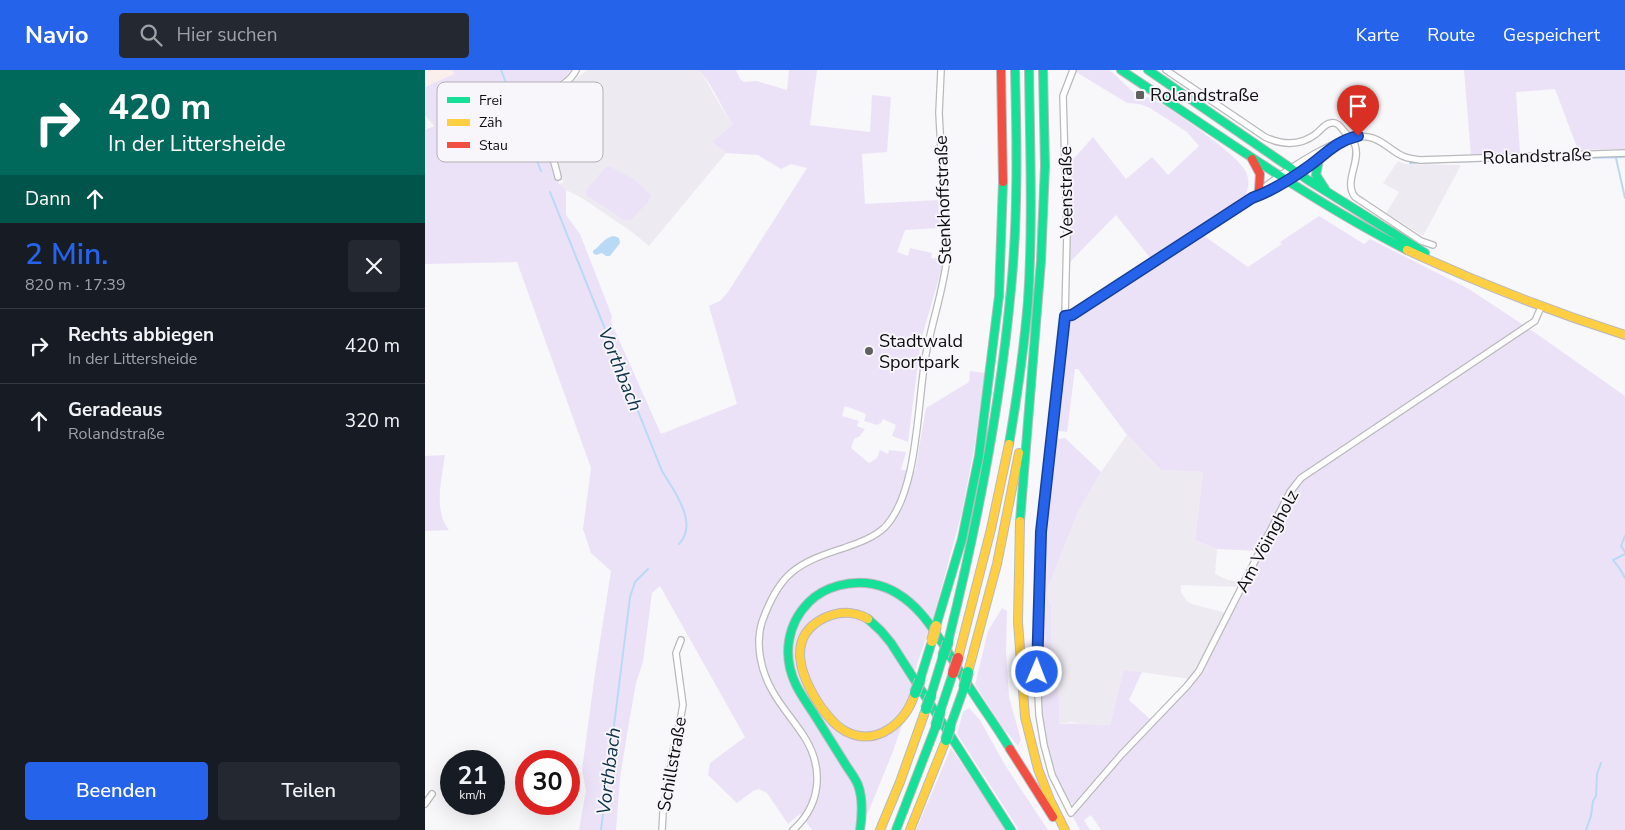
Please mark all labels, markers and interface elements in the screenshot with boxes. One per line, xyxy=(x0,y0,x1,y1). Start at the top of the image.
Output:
search box xyxy=(119,13,469,58)
text: Navio xyxy=(25,19,89,51)
icon: search xyxy=(137,21,165,49)
text: Hier suchen xyxy=(177,22,278,48)
text: Karte xyxy=(1356,23,1399,47)
text: Route xyxy=(1427,23,1475,47)
text: Gespeichert xyxy=(1503,23,1600,47)
legend xyxy=(437,82,603,162)
place label: Rolandstraße xyxy=(1150,83,1259,107)
text: 420 m xyxy=(108,84,211,131)
pin xyxy=(1337,85,1379,136)
marker: Rolandstraße xyxy=(1134,89,1146,101)
icon: right xyxy=(25,90,90,155)
text: Frei xyxy=(479,91,502,110)
icon: arrive xyxy=(1344,92,1372,120)
text: Zäh xyxy=(479,113,502,132)
text: In der Littersheide xyxy=(108,129,286,159)
street label: Stenkhoffstraße xyxy=(929,135,957,265)
text: Stau xyxy=(479,136,508,155)
street label: Rolandstraße xyxy=(1482,142,1592,170)
street label: Veenstraße xyxy=(1053,146,1079,239)
icon: ahead xyxy=(81,185,109,213)
text: Dann xyxy=(25,186,71,212)
text: 2 Min. xyxy=(25,234,108,275)
button: close xyxy=(348,240,400,292)
text: 820 m · 17:39 xyxy=(25,274,126,296)
text: Rechts abbiegen xyxy=(68,322,214,348)
water label: Vorthbach xyxy=(592,324,649,415)
place label: Stadtwald Sportpark xyxy=(879,329,963,374)
icon: right xyxy=(25,332,53,360)
text: 420 m xyxy=(345,333,400,359)
marker: Stadtwald Sportpark xyxy=(863,345,875,357)
text: In der Littersheide xyxy=(68,348,197,370)
text: Geradeaus xyxy=(68,397,162,423)
icon: ahead xyxy=(25,407,53,435)
text: 320 m xyxy=(345,408,400,434)
text: Rolandstraße xyxy=(68,423,165,445)
street label: Am Vöingholz xyxy=(1230,485,1304,597)
position arrow xyxy=(1010,645,1062,697)
street label: Schillstraße xyxy=(652,715,692,813)
water label: Vorthbach xyxy=(591,726,627,816)
speed limit sign: 30 xyxy=(515,750,580,815)
text: 21 xyxy=(457,759,488,793)
button: Beenden xyxy=(25,762,208,820)
button: Teilen xyxy=(218,762,400,820)
text: km/h xyxy=(459,787,486,803)

